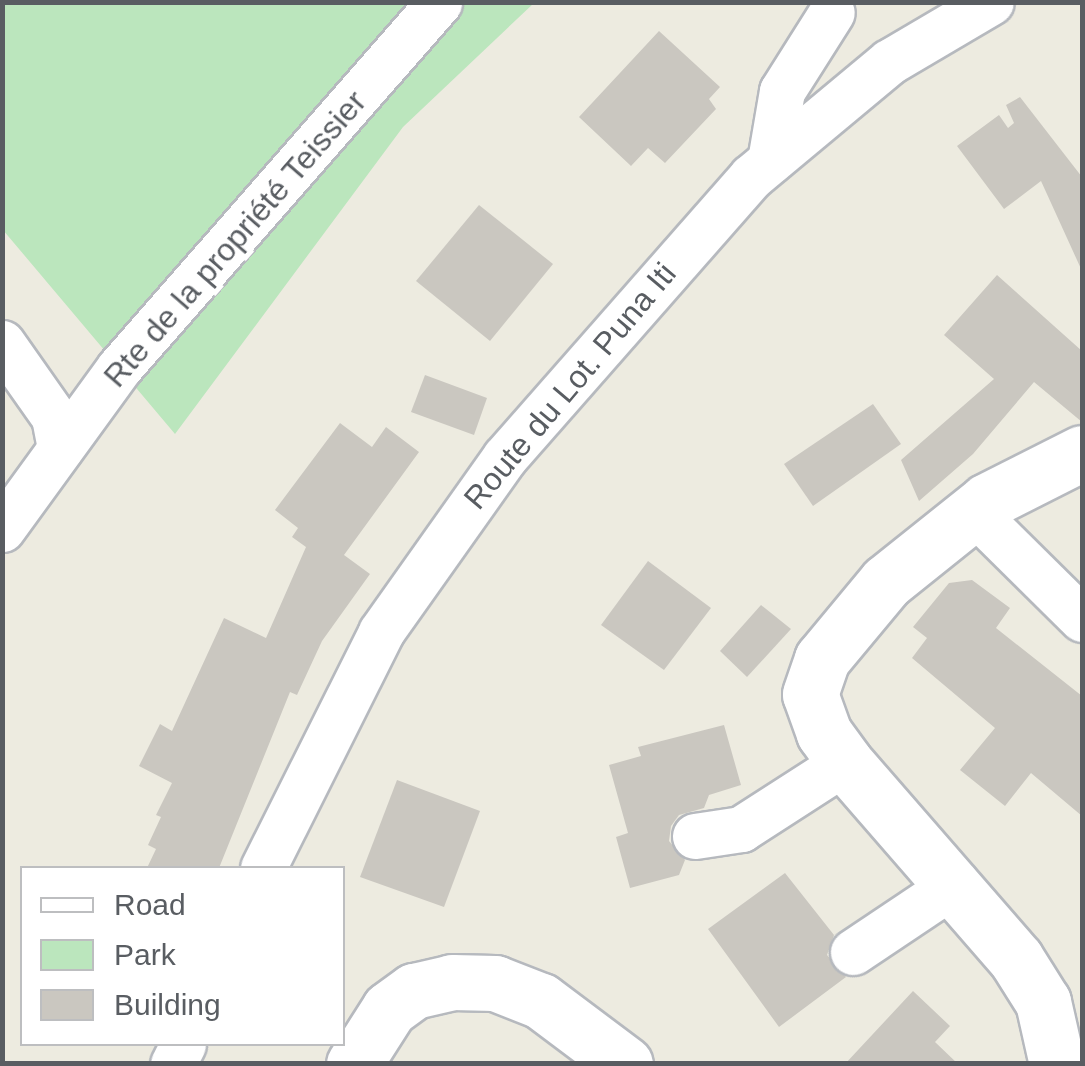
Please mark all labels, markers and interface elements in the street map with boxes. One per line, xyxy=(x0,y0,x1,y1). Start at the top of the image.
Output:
street label: Rte de la propriété Teissier xyxy=(96,83,374,395)
street label: Route du Lot. Puna Iti xyxy=(456,255,684,517)
legend xyxy=(20,866,345,1046)
text: Road xyxy=(114,888,186,921)
text: Park xyxy=(114,938,176,971)
text: Building xyxy=(114,988,221,1021)

